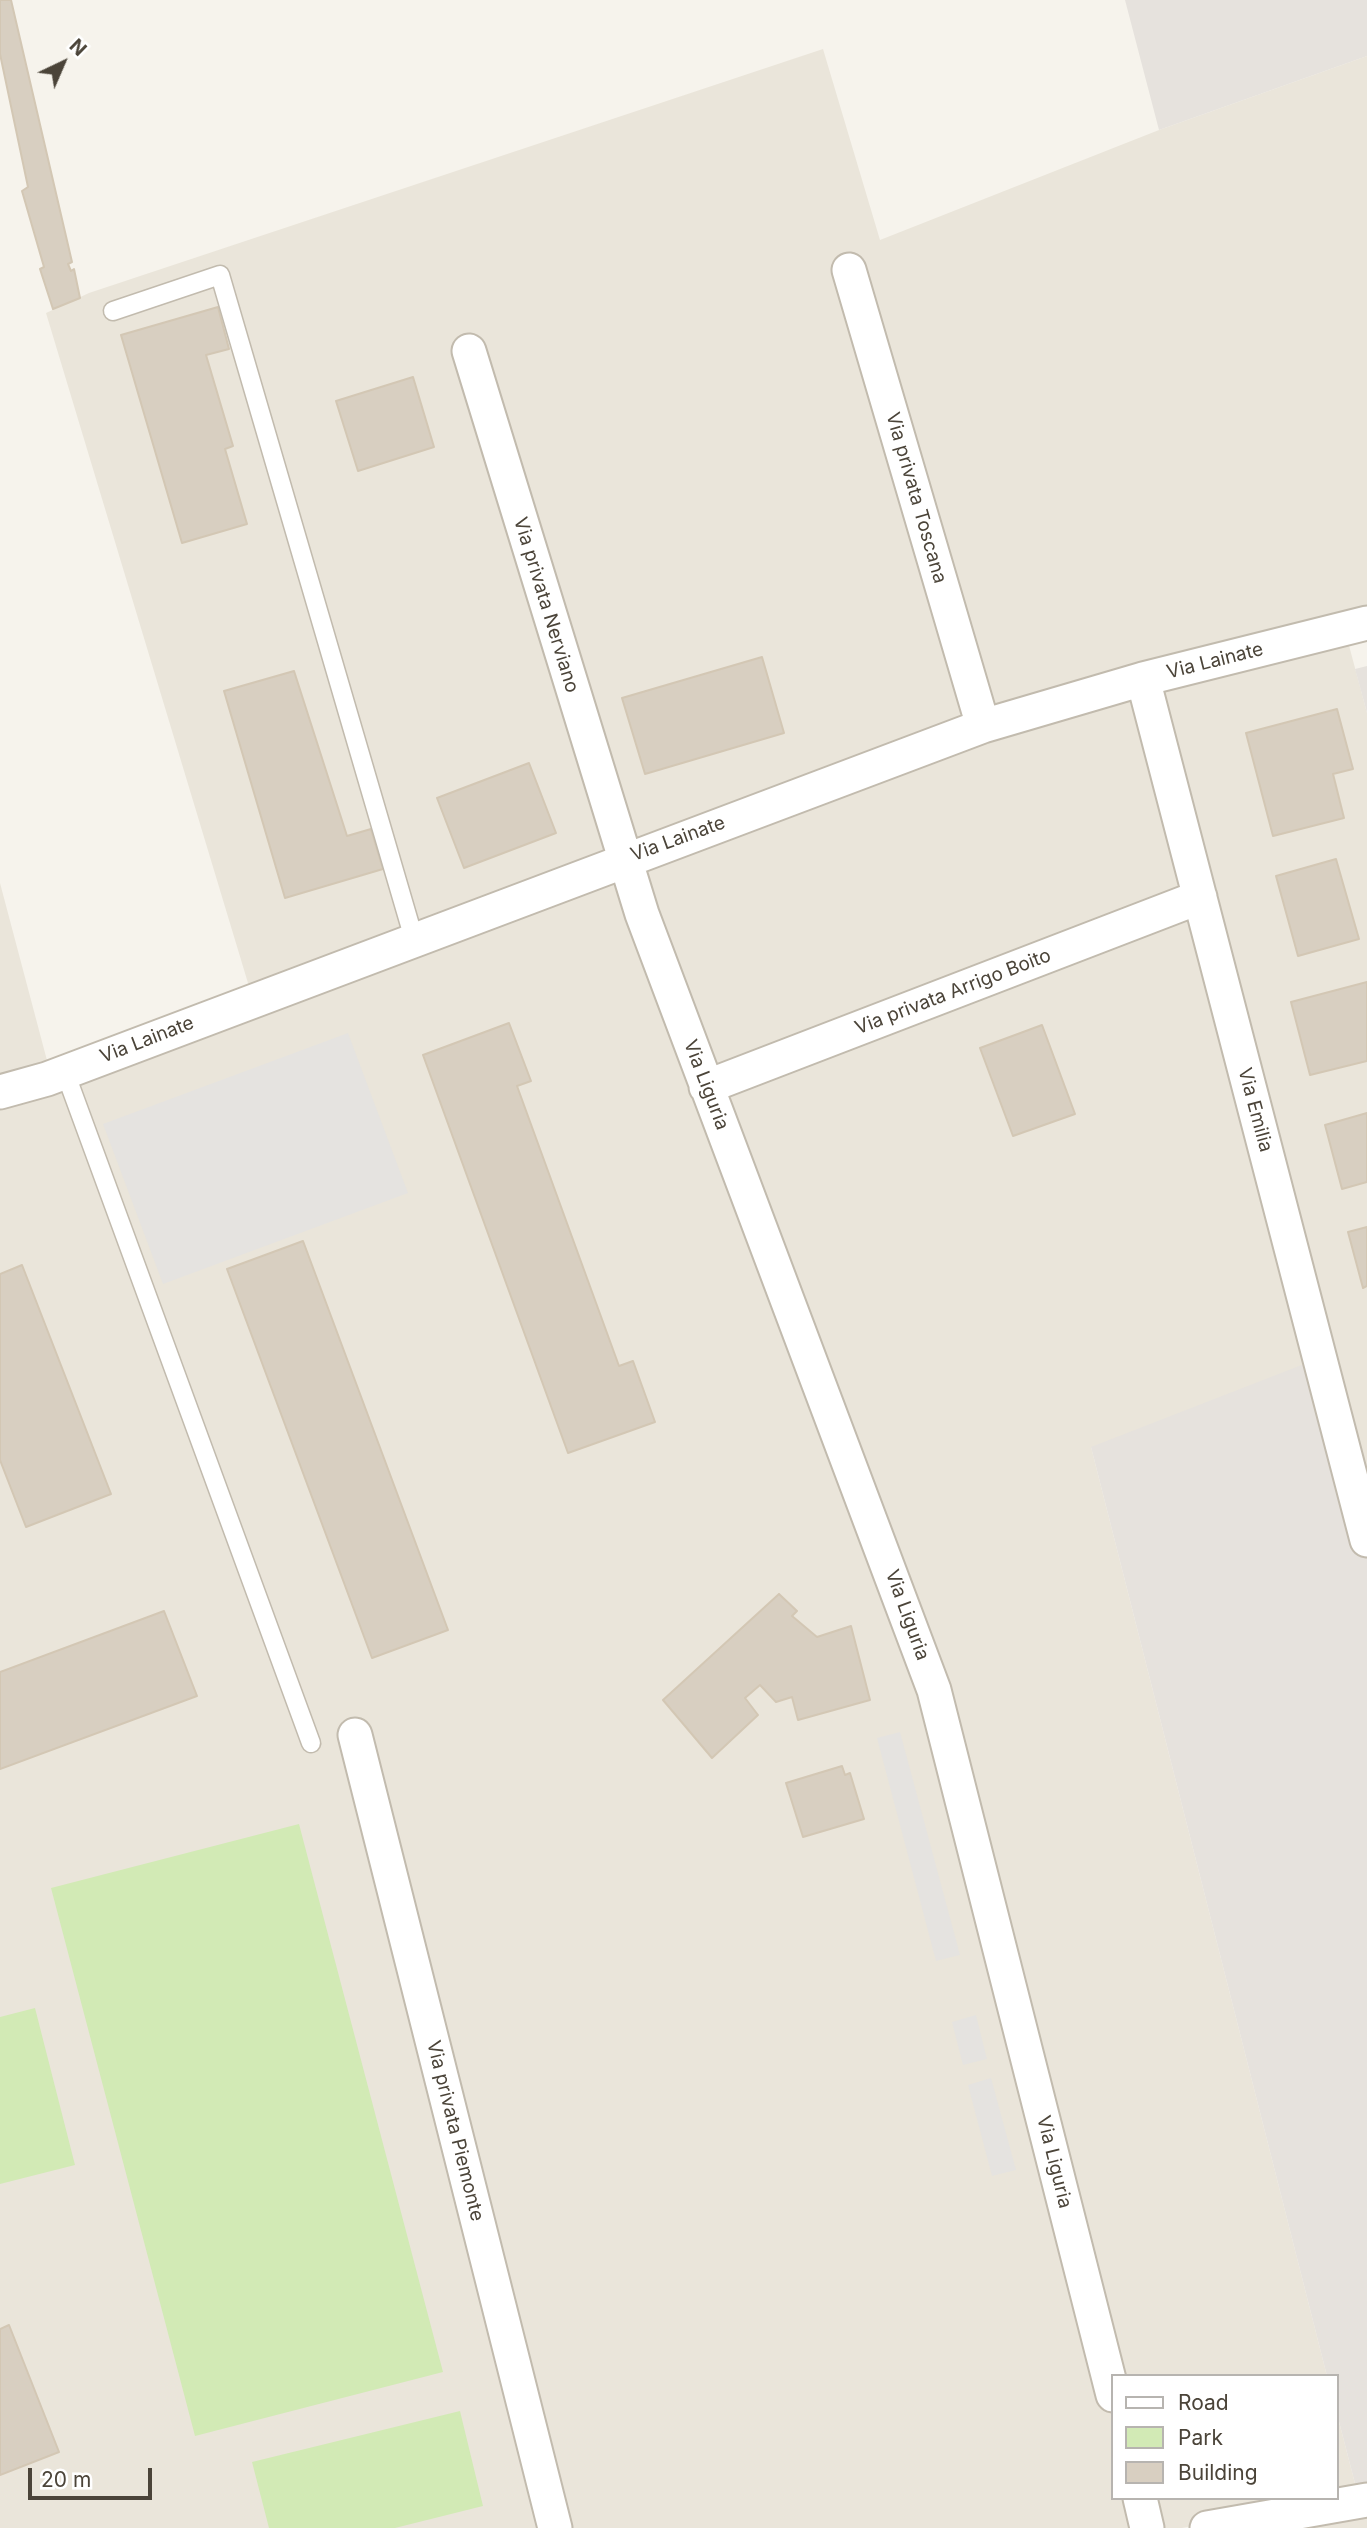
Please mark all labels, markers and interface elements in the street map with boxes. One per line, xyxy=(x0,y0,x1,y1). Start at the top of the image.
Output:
north arrow xyxy=(28,28,98,98)
text: N xyxy=(65,34,91,61)
street label: Via privata Toscana xyxy=(881,410,951,586)
street label: Via privata Nerviano xyxy=(508,514,584,696)
street label: Via Lainate xyxy=(1164,638,1266,684)
street label: Via Lainate xyxy=(628,811,728,867)
street label: Via privata Arrigo Boito xyxy=(852,944,1054,1040)
street label: Via Lainate xyxy=(97,1012,197,1068)
street label: Via Liguria xyxy=(678,1037,734,1133)
street label: Via Emilia xyxy=(1233,1065,1277,1155)
street label: Via Liguria xyxy=(880,1567,934,1663)
street label: Via privata Piemonte xyxy=(422,2038,488,2224)
street label: Via Liguria xyxy=(1031,2113,1077,2211)
legend xyxy=(1112,2374,1339,2500)
text: Road xyxy=(1178,2390,1229,2415)
text: Park xyxy=(1178,2425,1223,2450)
scale bar xyxy=(32,2454,156,2498)
text: Building xyxy=(1178,2460,1258,2485)
text: 20 m xyxy=(41,2467,91,2492)

